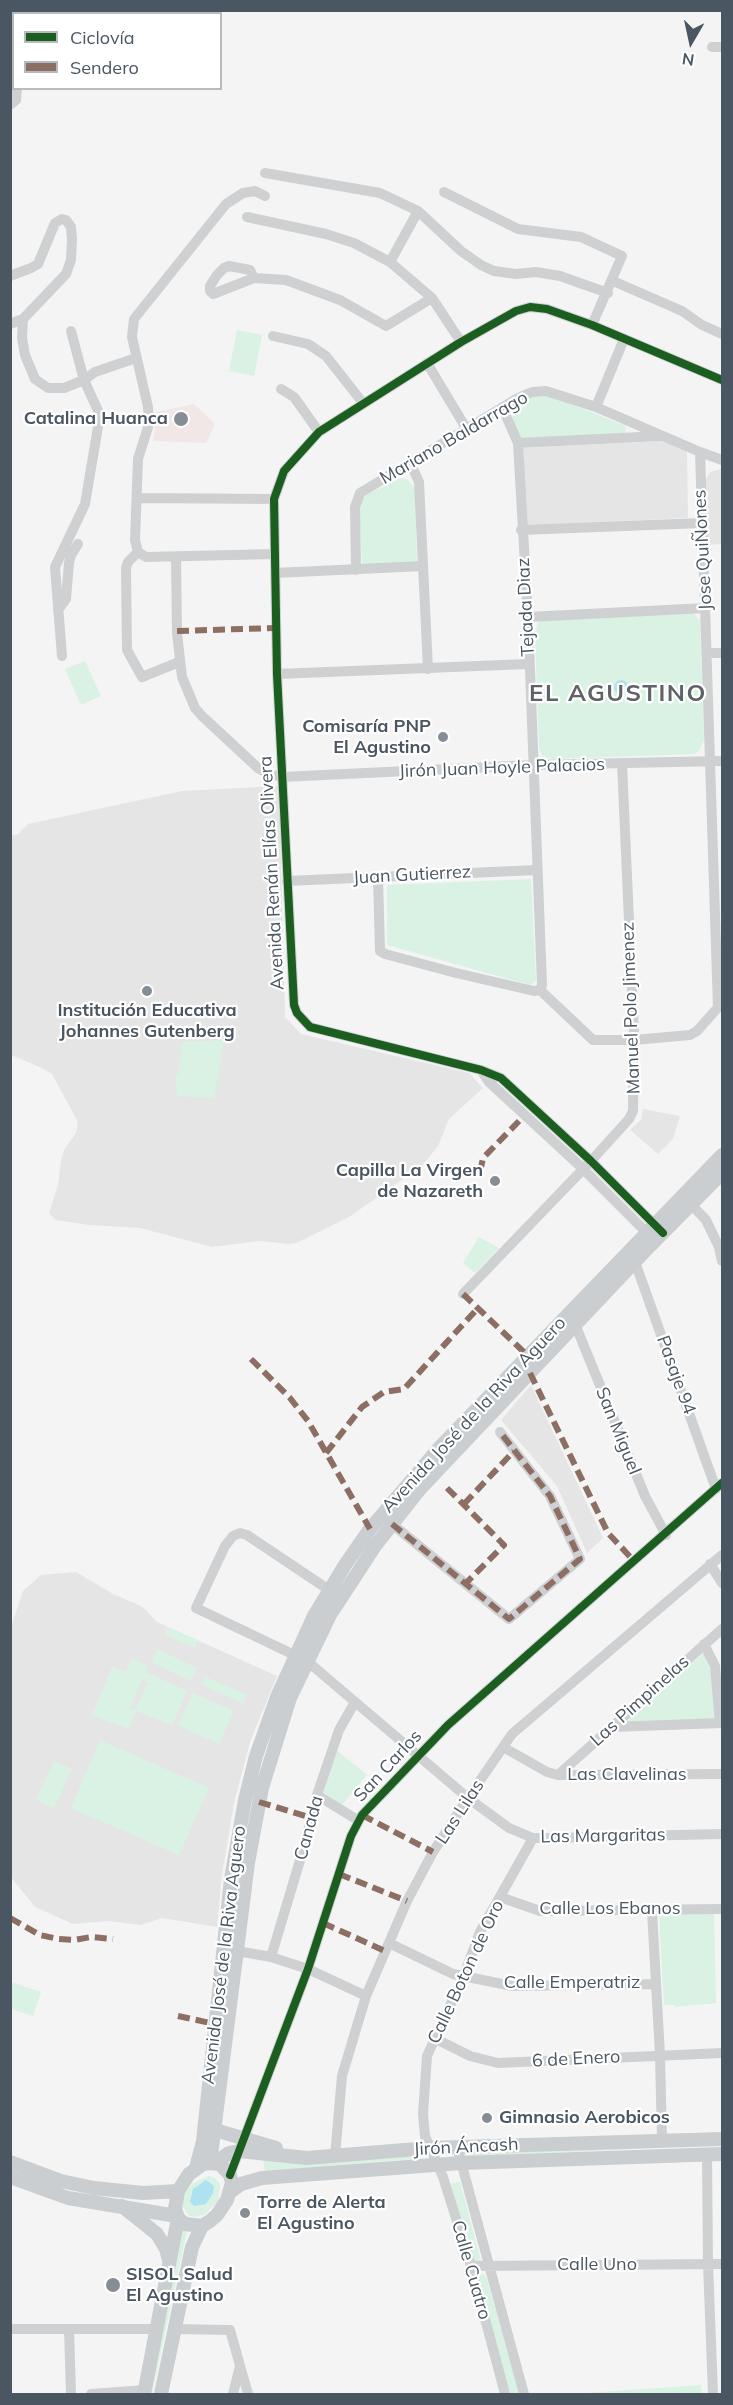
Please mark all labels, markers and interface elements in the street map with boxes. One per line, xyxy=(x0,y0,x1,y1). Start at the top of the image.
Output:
legend xyxy=(12,12,222,90)
north arrow xyxy=(661,12,721,72)
text: Ciclovía xyxy=(70,26,135,49)
text: N xyxy=(681,49,696,71)
text: Sendero xyxy=(70,56,139,79)
street label: Mariano Baldarrago xyxy=(376,387,532,489)
place label: Catalina Huanca xyxy=(24,408,168,430)
marker: Catalina Huanca xyxy=(172,410,190,428)
street label: Jose QuiÑones xyxy=(689,489,717,611)
street label: Tejada Diaz xyxy=(513,557,539,657)
district label: EL AGUSTINO xyxy=(529,680,707,708)
place label: Comisaría PNP El Agustino xyxy=(302,716,431,758)
marker: Comisaría PNP El Agustino xyxy=(436,730,450,744)
street label: Jirón Juan Hoyle Palacios xyxy=(399,754,605,782)
street label: Avenida Renán Elías Olivera xyxy=(255,755,289,991)
street label: Juan Gutierrez xyxy=(352,861,472,889)
street label: Manuel Polo Jimenez xyxy=(617,922,645,1094)
marker: Institución Educativa Johannes Gutenberg xyxy=(140,984,154,998)
place label: Institución Educativa Johannes Gutenberg xyxy=(57,1000,237,1042)
place label: Capilla La Virgen de Nazareth xyxy=(336,1160,483,1202)
marker: Capilla La Virgen de Nazareth xyxy=(488,1174,502,1188)
street label: Avenida José de la Riva Aguero xyxy=(377,1312,571,1518)
street label: Pasaje 94 xyxy=(652,1333,700,1417)
street label: San Miguel xyxy=(591,1384,645,1478)
street label: Las Pimpinelas xyxy=(586,1651,694,1751)
street label: San Carlos xyxy=(349,1726,427,1806)
street label: Las Clavelinas xyxy=(567,1764,687,1786)
street label: Las Lilas xyxy=(431,1776,489,1848)
street label: Canada xyxy=(290,1793,328,1863)
street label: Las Margaritas xyxy=(540,1824,666,1848)
street label: Avenida José de la Riva Aguero xyxy=(197,1825,251,2085)
street label: Calle Boton de Oro xyxy=(423,1897,509,2047)
street label: Calle Los Ebanos xyxy=(539,1898,681,1920)
street label: Calle Emperatriz xyxy=(504,1972,640,1994)
street label: 6 de Enero xyxy=(531,2046,621,2072)
place label: Gimnasio Aerobicos xyxy=(499,2107,670,2129)
marker: Gimnasio Aerobicos xyxy=(480,2111,494,2125)
street label: Jirón Áncash xyxy=(413,2133,519,2161)
place label: Torre de Alerta El Agustino xyxy=(257,2192,386,2234)
marker: Torre de Alerta El Agustino xyxy=(238,2206,252,2220)
street label: Calle Cuatro xyxy=(447,2218,495,2322)
street label: Calle Uno xyxy=(557,2254,637,2276)
place label: SISOL Salud El Agustino xyxy=(126,2264,233,2306)
marker: SISOL Salud El Agustino xyxy=(104,2276,122,2294)

